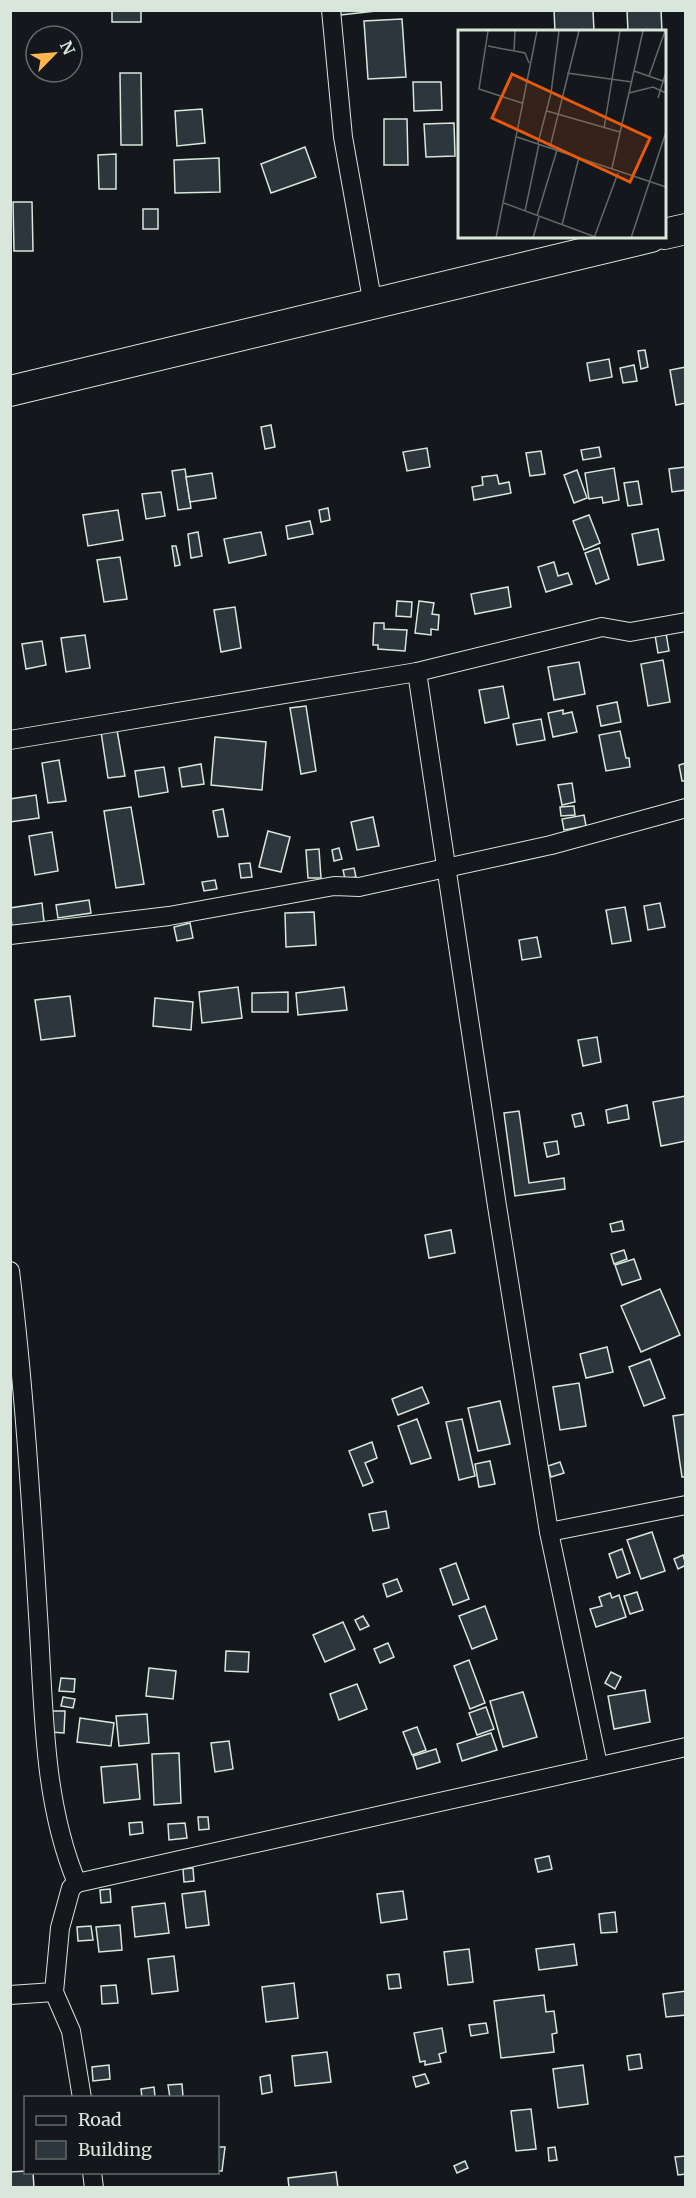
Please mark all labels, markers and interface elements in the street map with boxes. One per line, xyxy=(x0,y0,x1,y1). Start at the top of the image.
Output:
north arrow xyxy=(24,24,84,84)
inset map xyxy=(458,30,666,238)
text: N xyxy=(56,38,79,58)
legend xyxy=(24,2096,219,2174)
text: Road xyxy=(78,2108,122,2131)
text: Building xyxy=(78,2138,152,2161)

